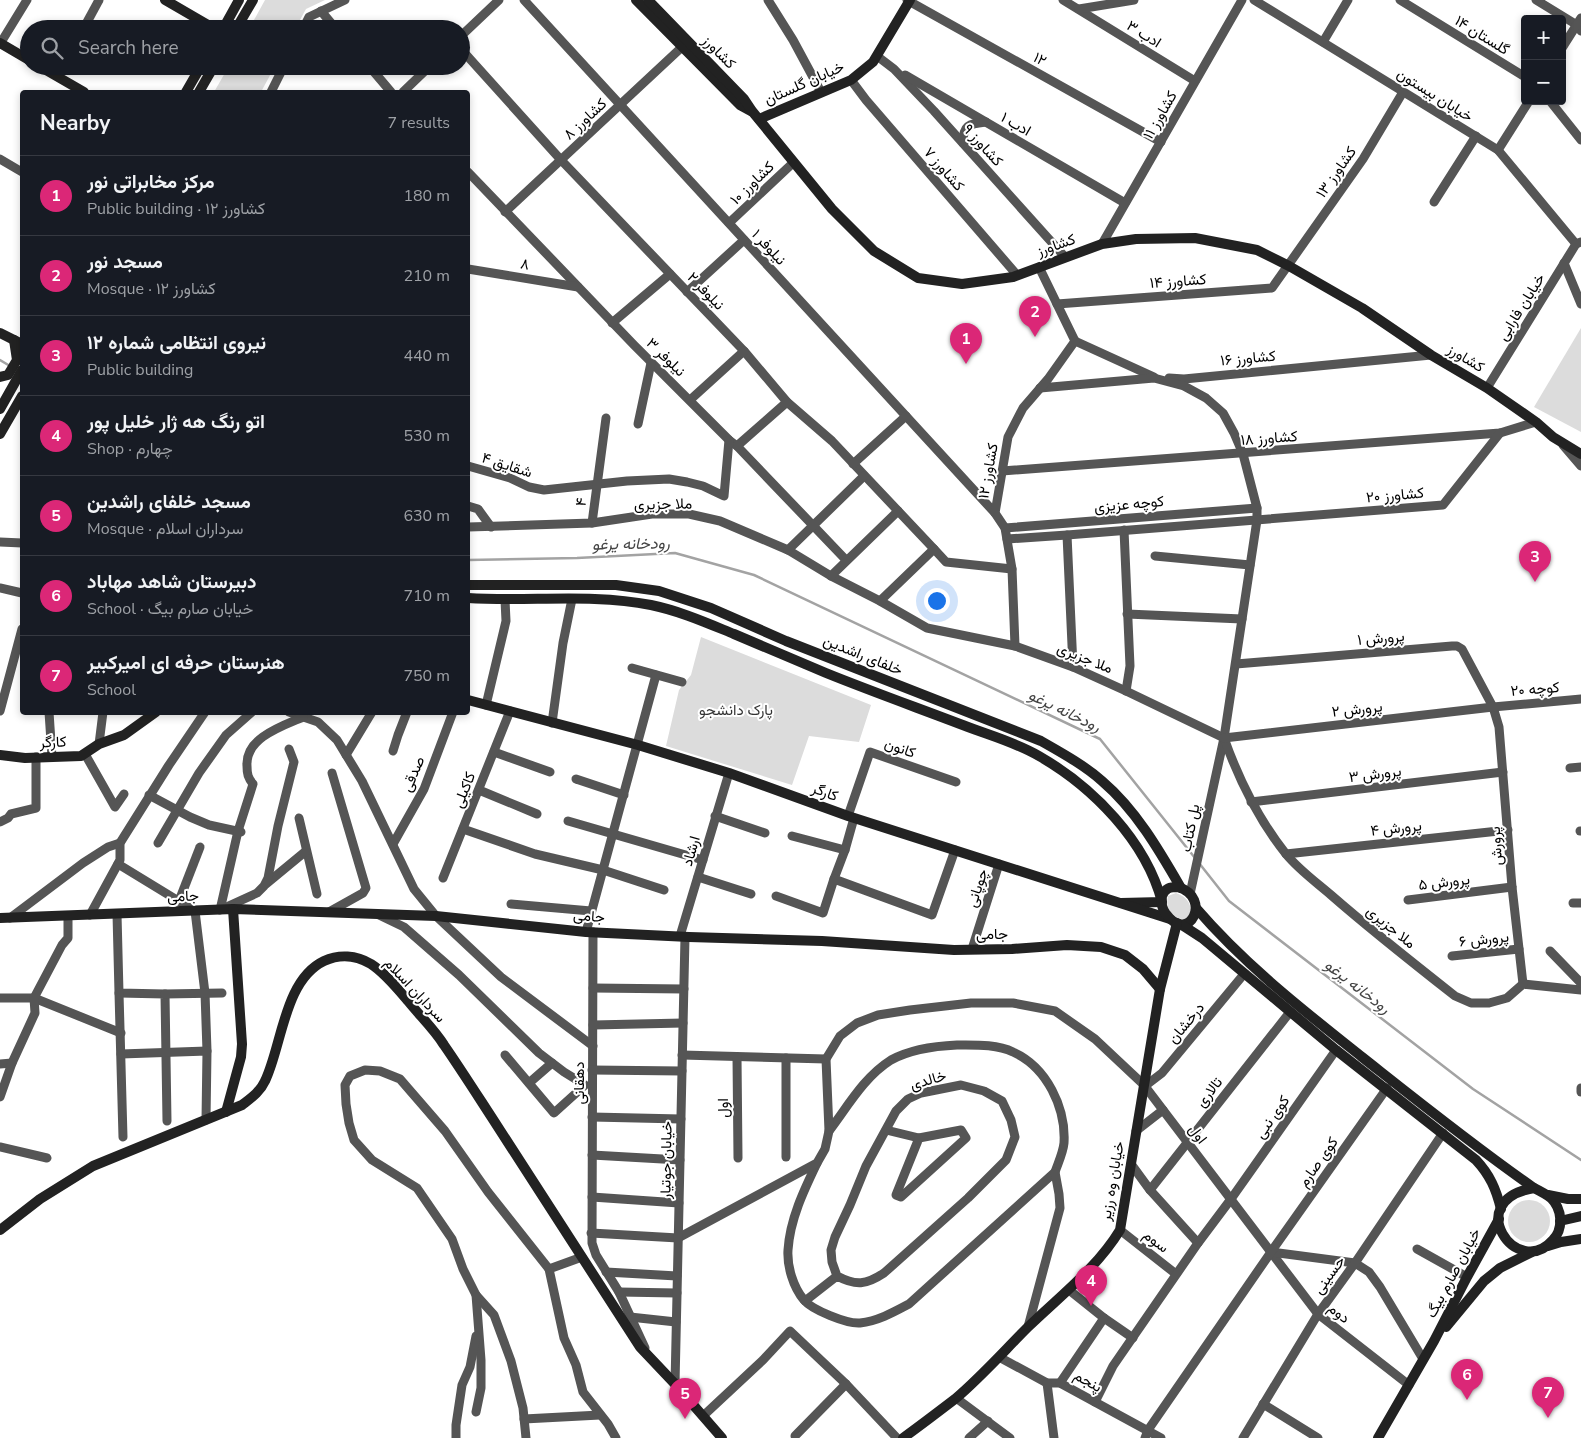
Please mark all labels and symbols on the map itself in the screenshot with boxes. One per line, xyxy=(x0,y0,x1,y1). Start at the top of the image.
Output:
street label: گلستان ۱۴ xyxy=(1451,10,1513,60)
street label: ادب ۳ xyxy=(1123,16,1165,52)
street label: کشاورز xyxy=(697,30,740,73)
street label: ۱۲ xyxy=(1030,47,1050,71)
street label: خیابان گلستان xyxy=(761,56,847,110)
street label: خیابان بیستون xyxy=(1393,64,1477,126)
street label: کشاورز ۱۱ xyxy=(1138,87,1182,143)
street label: کشاورز ۸ xyxy=(559,93,611,144)
street label: ادب ۱ xyxy=(997,107,1035,141)
street label: کشاورز ۹ xyxy=(958,119,1008,171)
street label: کشاورز ۱۳ xyxy=(1311,142,1361,202)
street label: کشاورز ۷ xyxy=(919,143,969,196)
street label: کشاورز ۱۰ xyxy=(725,157,779,209)
street label: نیلوفر ۱ xyxy=(747,225,791,269)
street label: کشاورز xyxy=(1033,229,1079,262)
street label: ۸ xyxy=(519,253,531,275)
street label: نیلوفر ۲ xyxy=(683,268,729,314)
street label: کشاورز ۱۴ xyxy=(1149,269,1207,293)
street label: خیابان فارابی xyxy=(1492,270,1550,344)
pin: 2 xyxy=(1019,296,1051,337)
pin: 1 xyxy=(950,323,982,364)
street label: نیلوفر ۳ xyxy=(642,333,690,381)
street label: کشاورز xyxy=(1443,339,1489,377)
street label: کشاورز ۱۶ xyxy=(1220,346,1277,370)
street label: کشاورز ۱۸ xyxy=(1240,426,1298,450)
street label: کشاورز ۱۲ xyxy=(973,441,1003,500)
street label: شقایق ۴ xyxy=(479,447,535,483)
street label: کشاورز ۲۰ xyxy=(1365,482,1425,507)
street label: کوچه عزیزی xyxy=(1093,491,1165,517)
street label: ملا جزیری xyxy=(634,493,692,515)
street label: ۴ xyxy=(570,496,592,508)
water label: رودخانه یرغو xyxy=(592,532,671,556)
pin: 3 xyxy=(1519,541,1551,582)
your location xyxy=(924,588,950,614)
street label: پرورش ۱ xyxy=(1357,626,1405,650)
street label: خلفای راشدین xyxy=(820,630,906,680)
street label: ملا جزیری xyxy=(1054,638,1116,678)
street label: کوچه ۲۰ xyxy=(1510,677,1561,701)
water label: رودخانه یرغو xyxy=(1025,684,1105,738)
street label: پرورش ۲ xyxy=(1331,696,1383,722)
park label: پارک دانشجو xyxy=(699,700,773,720)
street label: کارگر xyxy=(38,732,67,752)
street label: کانون xyxy=(882,733,919,763)
street label: صدقی xyxy=(397,753,429,795)
street label: پرورش ۳ xyxy=(1348,761,1402,787)
street label: کاکیلی xyxy=(448,769,480,811)
street label: کارگر xyxy=(808,778,841,806)
street label: پل کتاب xyxy=(1176,802,1204,854)
street label: پرورش ۴ xyxy=(1369,815,1423,841)
street label: پرورش xyxy=(1485,826,1507,866)
street label: ارشاد xyxy=(677,834,705,868)
street label: چوپانی xyxy=(961,866,993,910)
street label: پرورش ۵ xyxy=(1417,869,1471,895)
street label: جامی xyxy=(167,885,199,907)
street label: ملا جزیری xyxy=(1362,901,1420,953)
street label: جامی xyxy=(572,905,606,927)
street label: جامی xyxy=(976,924,1008,944)
street label: پرورش ۶ xyxy=(1458,926,1510,952)
street label: سرداران اسلام xyxy=(380,953,450,1027)
water label: رودخانه یرغو xyxy=(1320,954,1395,1020)
street label: درخشان xyxy=(1163,998,1209,1048)
street label: دهقانی xyxy=(569,1061,589,1105)
street label: خالدی xyxy=(908,1065,948,1095)
street label: تالاری xyxy=(1191,1073,1227,1111)
street label: کوی نبی xyxy=(1250,1091,1294,1143)
street label: اول xyxy=(713,1098,733,1118)
street label: اول xyxy=(1184,1120,1212,1148)
street label: خیابان جوتیار xyxy=(655,1121,677,1200)
street label: کوی صارم xyxy=(1293,1133,1343,1191)
street label: خیابان وه رزیر xyxy=(1095,1140,1129,1223)
street label: سوم xyxy=(1139,1225,1173,1257)
street label: خیابان صارم بیگ xyxy=(1421,1225,1485,1321)
street label: حسینی xyxy=(1308,1252,1350,1298)
pin: 4 xyxy=(1075,1265,1107,1306)
street label: دوم xyxy=(1324,1298,1354,1328)
pin: 6 xyxy=(1451,1359,1483,1400)
street label: پنجم xyxy=(1070,1365,1106,1397)
pin: 7 xyxy=(1532,1377,1564,1418)
pin: 5 xyxy=(669,1378,701,1419)

